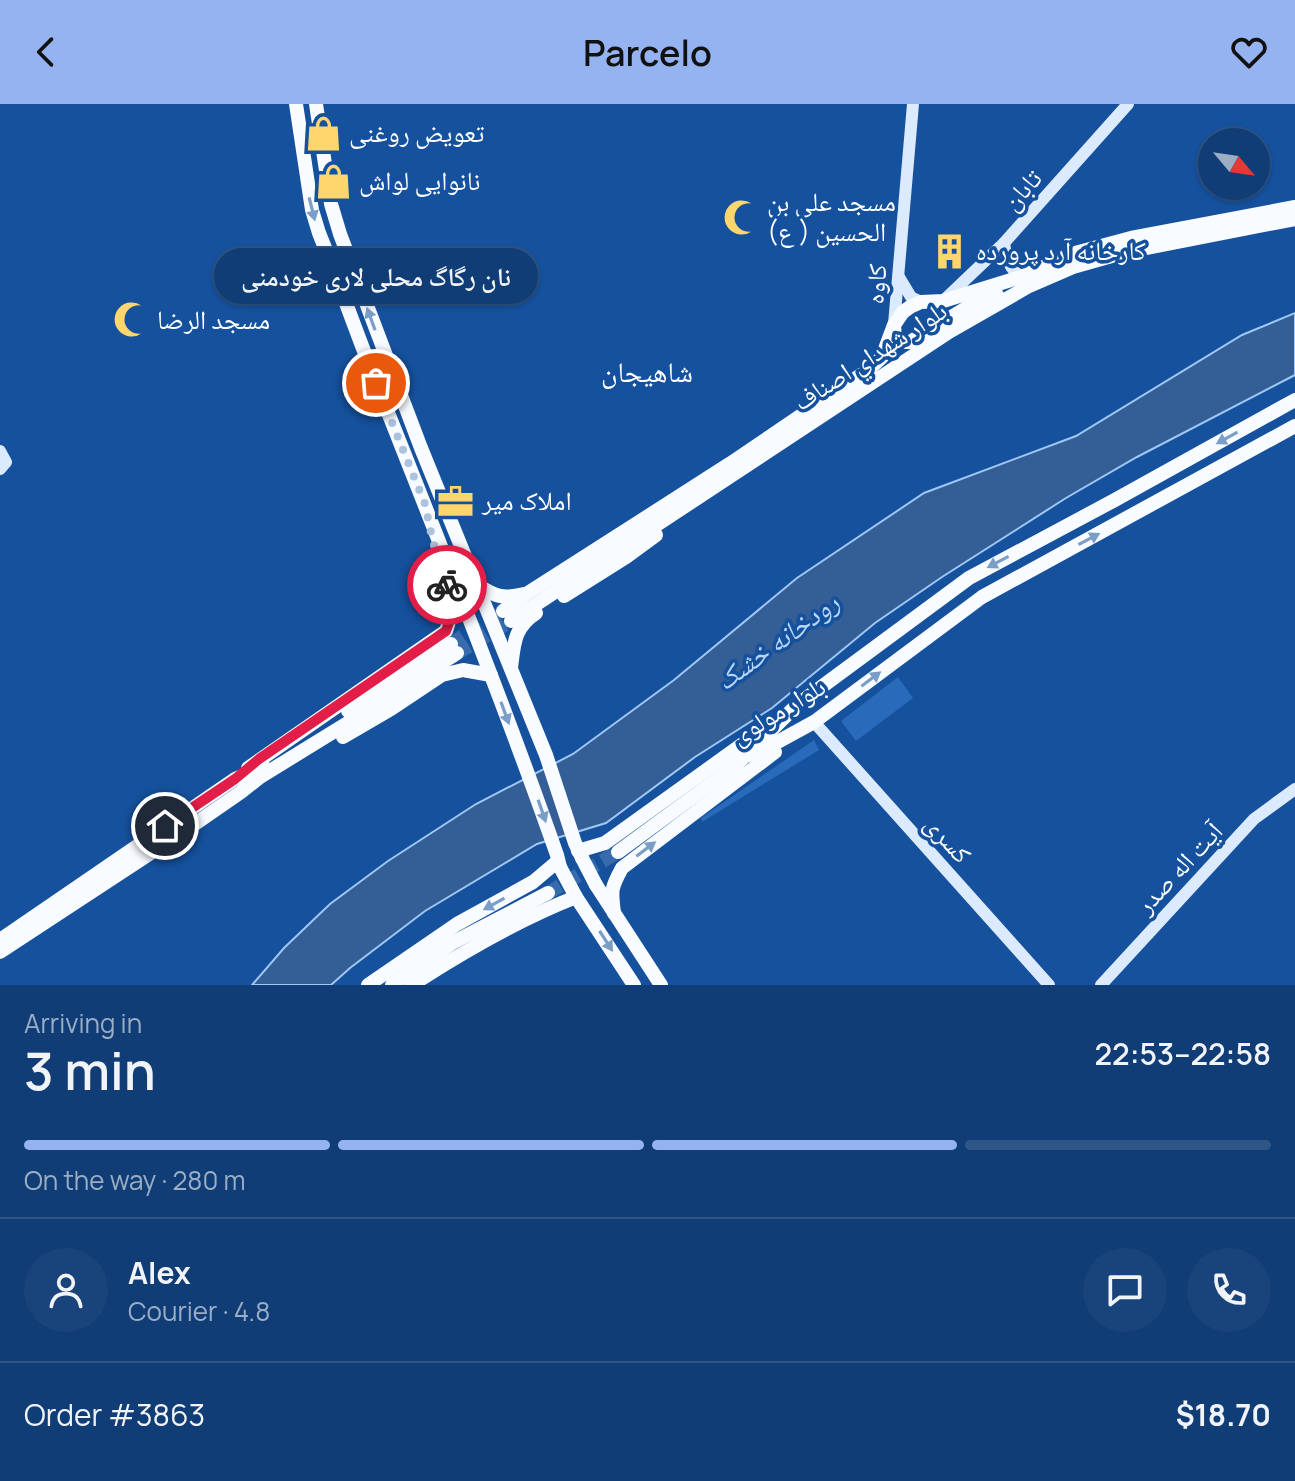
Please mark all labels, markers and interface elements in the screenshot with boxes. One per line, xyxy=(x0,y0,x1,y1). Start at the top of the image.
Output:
text: Parcelo xyxy=(583,28,712,77)
icon: back xyxy=(24,30,68,74)
icon: heart xyxy=(1227,30,1271,74)
shop icon: تعویض روغنی xyxy=(304,114,342,152)
place label: تعویض روغنی xyxy=(349,114,485,150)
north arrow xyxy=(1198,128,1270,200)
map controls xyxy=(1198,128,1270,200)
street label: تابان xyxy=(993,161,1050,218)
shop icon: نانوایی لواش xyxy=(314,162,352,200)
place label: نانوایی لواش xyxy=(359,162,480,198)
place label: مسجد علی بن الحسین ( ع) xyxy=(767,183,896,249)
one-way arrow xyxy=(307,196,319,221)
mosque icon: مسجد علی بن الحسین ( ع) xyxy=(722,198,760,236)
building icon: کارخانه آرد پرورده xyxy=(931,232,969,270)
place label: کارخانه آرد پرورده xyxy=(976,232,1146,268)
callout: نان رگاگ محلی لاری خودمنی xyxy=(214,247,538,303)
text: نان رگاگ محلی لاری خودمنی xyxy=(241,258,511,294)
street label: کاوه xyxy=(855,262,895,305)
street label: بلوار شهداي اصناف xyxy=(786,292,955,421)
mosque icon: مسجد الرضا xyxy=(112,301,150,339)
place label: مسجد الرضا xyxy=(157,301,270,337)
one-way arrow xyxy=(364,307,377,331)
pin xyxy=(342,349,410,417)
district label: شاهیجان xyxy=(601,352,693,390)
icon: bag xyxy=(354,361,398,405)
one-way arrow xyxy=(1215,431,1238,445)
office icon: املاک میر xyxy=(437,482,475,520)
place label: املاک میر xyxy=(481,482,572,518)
one-way arrow xyxy=(1078,533,1101,546)
courier xyxy=(407,545,487,625)
one-way arrow xyxy=(987,556,1010,569)
icon: bike xyxy=(425,563,469,607)
water label: رودخانه خشک xyxy=(707,582,846,698)
street label: بلوار مولوی xyxy=(723,668,832,753)
one-way arrow xyxy=(861,672,881,688)
one-way arrow xyxy=(499,701,512,725)
pin xyxy=(131,792,199,860)
one-way arrow xyxy=(536,799,548,823)
icon: home xyxy=(143,804,187,848)
street label: کسری xyxy=(917,806,981,871)
street label: آیت اله صدر xyxy=(1126,813,1231,922)
one-way arrow xyxy=(636,842,656,858)
one-way arrow xyxy=(483,896,505,910)
one-way arrow xyxy=(598,930,613,951)
text: Arriving in xyxy=(24,1005,142,1041)
text: 22:53–22:58 xyxy=(1094,1033,1271,1074)
text: 3 min xyxy=(24,1035,156,1106)
text: On the way · 280 m xyxy=(24,1162,246,1198)
button: person xyxy=(24,1248,108,1332)
button: chat xyxy=(1083,1248,1167,1332)
button: phone xyxy=(1187,1248,1271,1332)
text: Alex xyxy=(128,1252,191,1293)
text: Courier · 4.8 xyxy=(128,1293,270,1329)
text: Order #3863 xyxy=(24,1394,205,1435)
text: $18.70 xyxy=(1176,1394,1271,1435)

